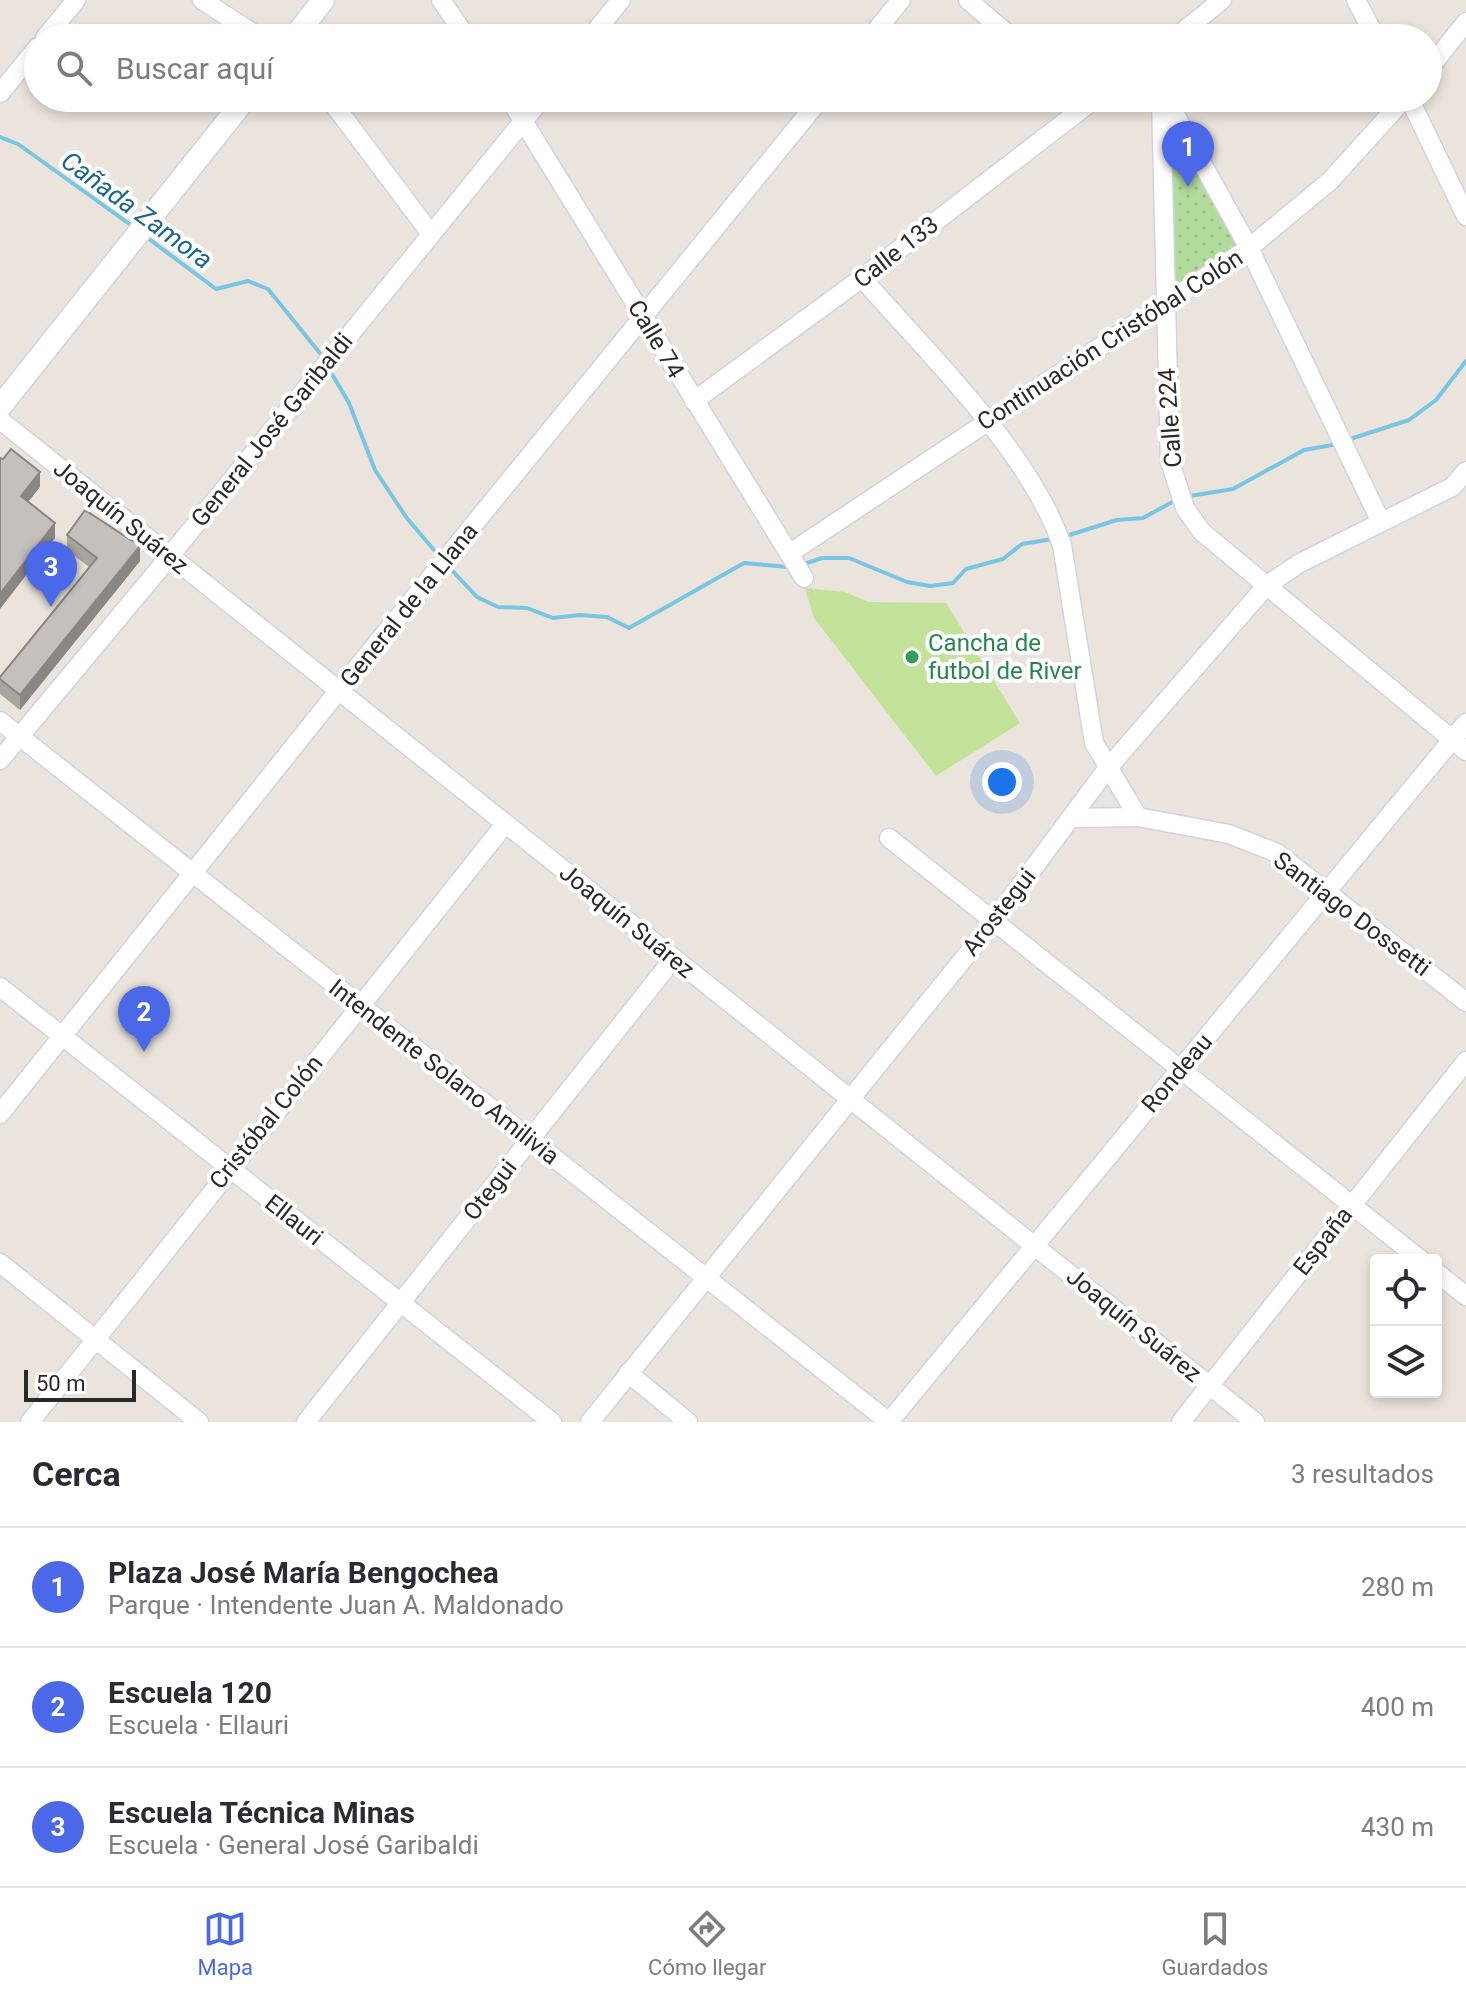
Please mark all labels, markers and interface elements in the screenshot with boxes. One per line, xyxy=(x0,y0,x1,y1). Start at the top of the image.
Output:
search box xyxy=(24,24,1442,112)
icon: search xyxy=(52,46,96,90)
text: Buscar aquí xyxy=(116,51,274,86)
pin: 1 xyxy=(1162,121,1214,187)
water label: Cañada Zamora xyxy=(56,145,218,275)
street label: Calle 133 xyxy=(848,210,944,294)
street label: Continuación Cristóbal Colón xyxy=(972,244,1248,436)
street label: Calle 74 xyxy=(622,295,690,383)
street label: General José Garibaldi xyxy=(185,328,359,532)
street label: Calle 224 xyxy=(1153,367,1187,469)
street label: Joaquín Suárez xyxy=(48,454,194,580)
street label: General de la Llana xyxy=(334,517,484,693)
pin: 3 xyxy=(25,541,77,607)
place label: Cancha de futbol de River xyxy=(928,629,1082,685)
marker: Cancha de futbol de River xyxy=(903,648,921,666)
your location xyxy=(982,762,1022,802)
street label: Santiago Dossetti xyxy=(1268,846,1436,982)
street label: Joaquín Suárez xyxy=(554,858,700,984)
street label: Arostegui xyxy=(956,863,1042,961)
street label: Intendente Solano Amilivia xyxy=(323,974,565,1170)
pin: 2 xyxy=(118,986,170,1052)
street label: Rondeau xyxy=(1136,1028,1218,1118)
street label: Cristóbal Colón xyxy=(204,1050,328,1194)
street label: Otegui xyxy=(458,1154,522,1226)
street label: Ellauri xyxy=(260,1189,328,1251)
street label: España xyxy=(1288,1201,1358,1281)
map controls xyxy=(1370,1254,1442,1398)
button: locate xyxy=(1370,1254,1442,1326)
street label: Joaquín Suárez xyxy=(1061,1262,1207,1388)
button: layers xyxy=(1370,1326,1442,1398)
scale bar xyxy=(24,1366,136,1402)
text: 50 m xyxy=(36,1371,85,1396)
text: Cerca xyxy=(32,1454,121,1494)
text: 3 resultados xyxy=(1291,1459,1434,1489)
text: Plaza José María Bengochea xyxy=(108,1555,499,1590)
text: 1 xyxy=(51,1572,65,1602)
text: 280 m xyxy=(1361,1572,1434,1602)
text: Parque · Intendente Juan A. Maldonado xyxy=(108,1590,564,1620)
text: Escuela 120 xyxy=(108,1675,272,1710)
text: 2 xyxy=(51,1692,65,1722)
text: 400 m xyxy=(1361,1692,1434,1722)
text: Escuela · Ellauri xyxy=(108,1710,289,1740)
text: Escuela Técnica Minas xyxy=(108,1795,415,1830)
text: 3 xyxy=(51,1812,65,1842)
text: 430 m xyxy=(1361,1812,1434,1842)
text: Escuela · General José Garibaldi xyxy=(108,1830,479,1860)
tab: Mapa xyxy=(198,1907,253,1980)
tab: Cómo llegar xyxy=(648,1907,766,1980)
tab: Guardados xyxy=(1161,1907,1268,1980)

